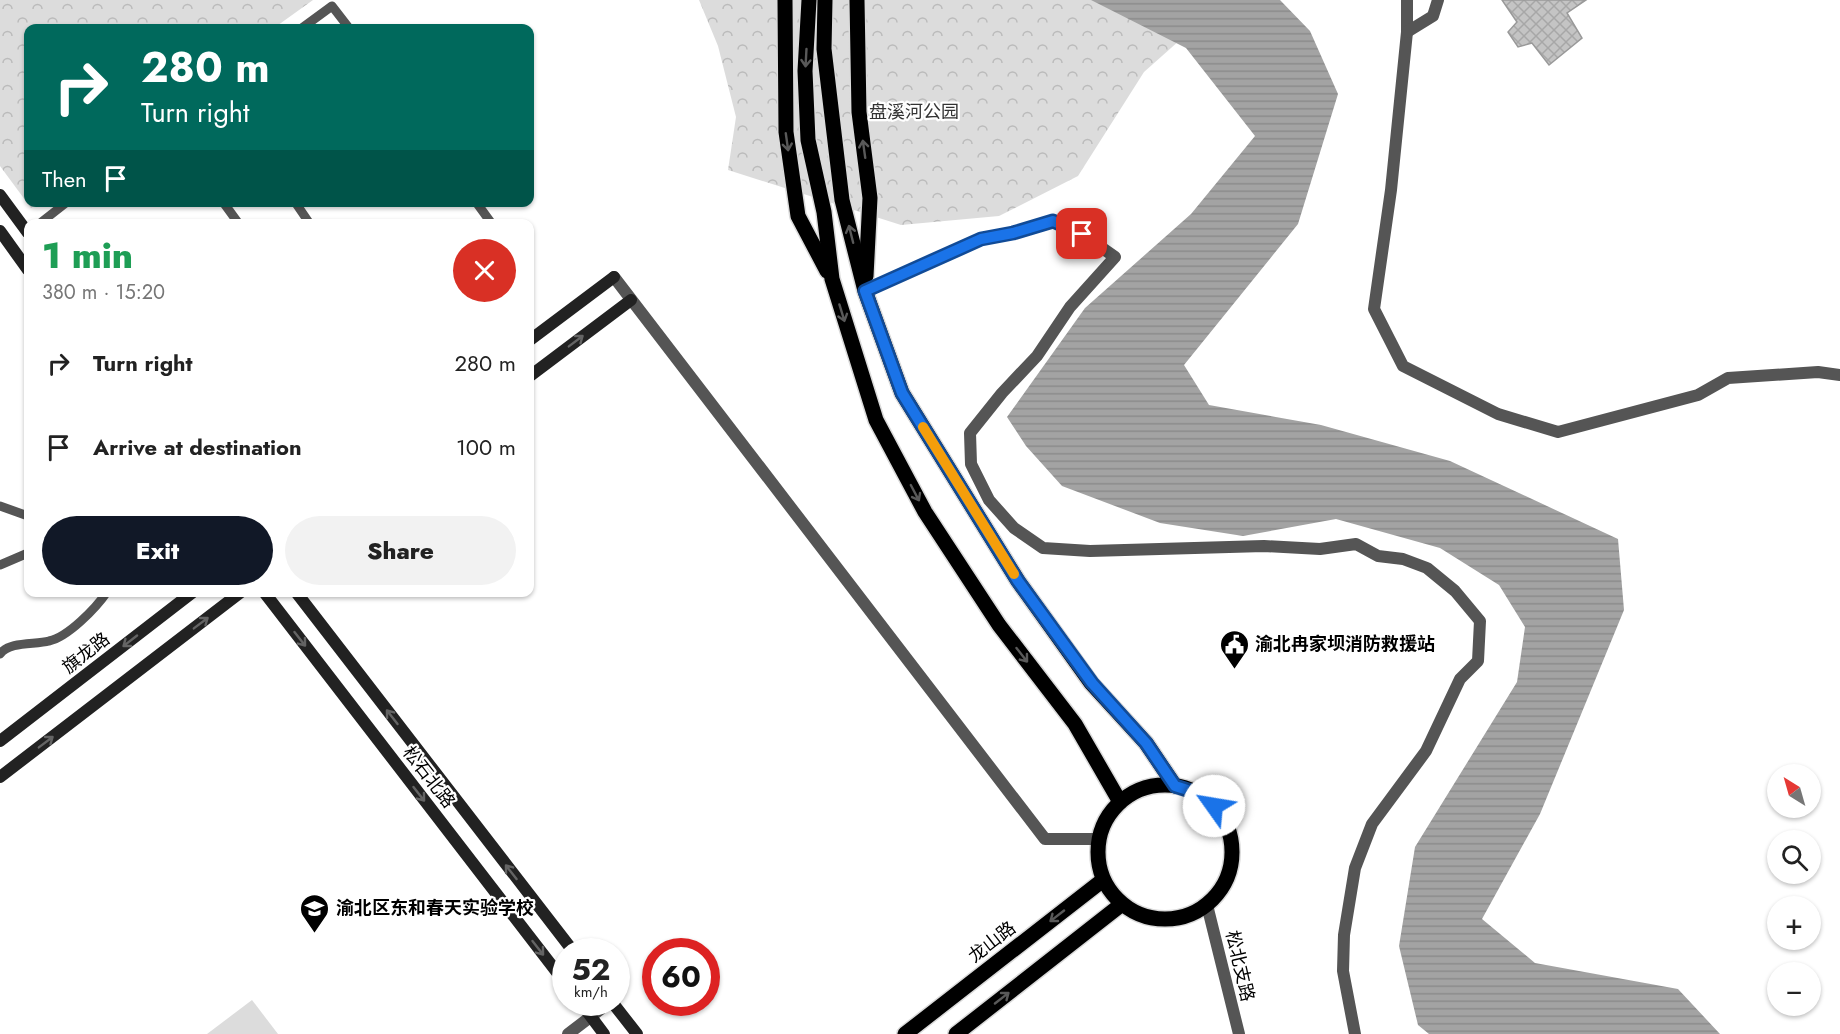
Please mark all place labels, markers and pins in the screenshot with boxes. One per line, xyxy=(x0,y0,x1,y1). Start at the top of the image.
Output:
pin xyxy=(1056,208,1107,259)
public building icon: 渝北冉家坝消防救援站 xyxy=(1218,628,1250,670)
place label: 渝北冉家坝消防救援站 xyxy=(1255,631,1435,657)
school or university icon: 渝北区东和春天实验学校 xyxy=(299,892,331,934)
place label: 渝北区东和春天实验学校 xyxy=(336,895,534,921)

